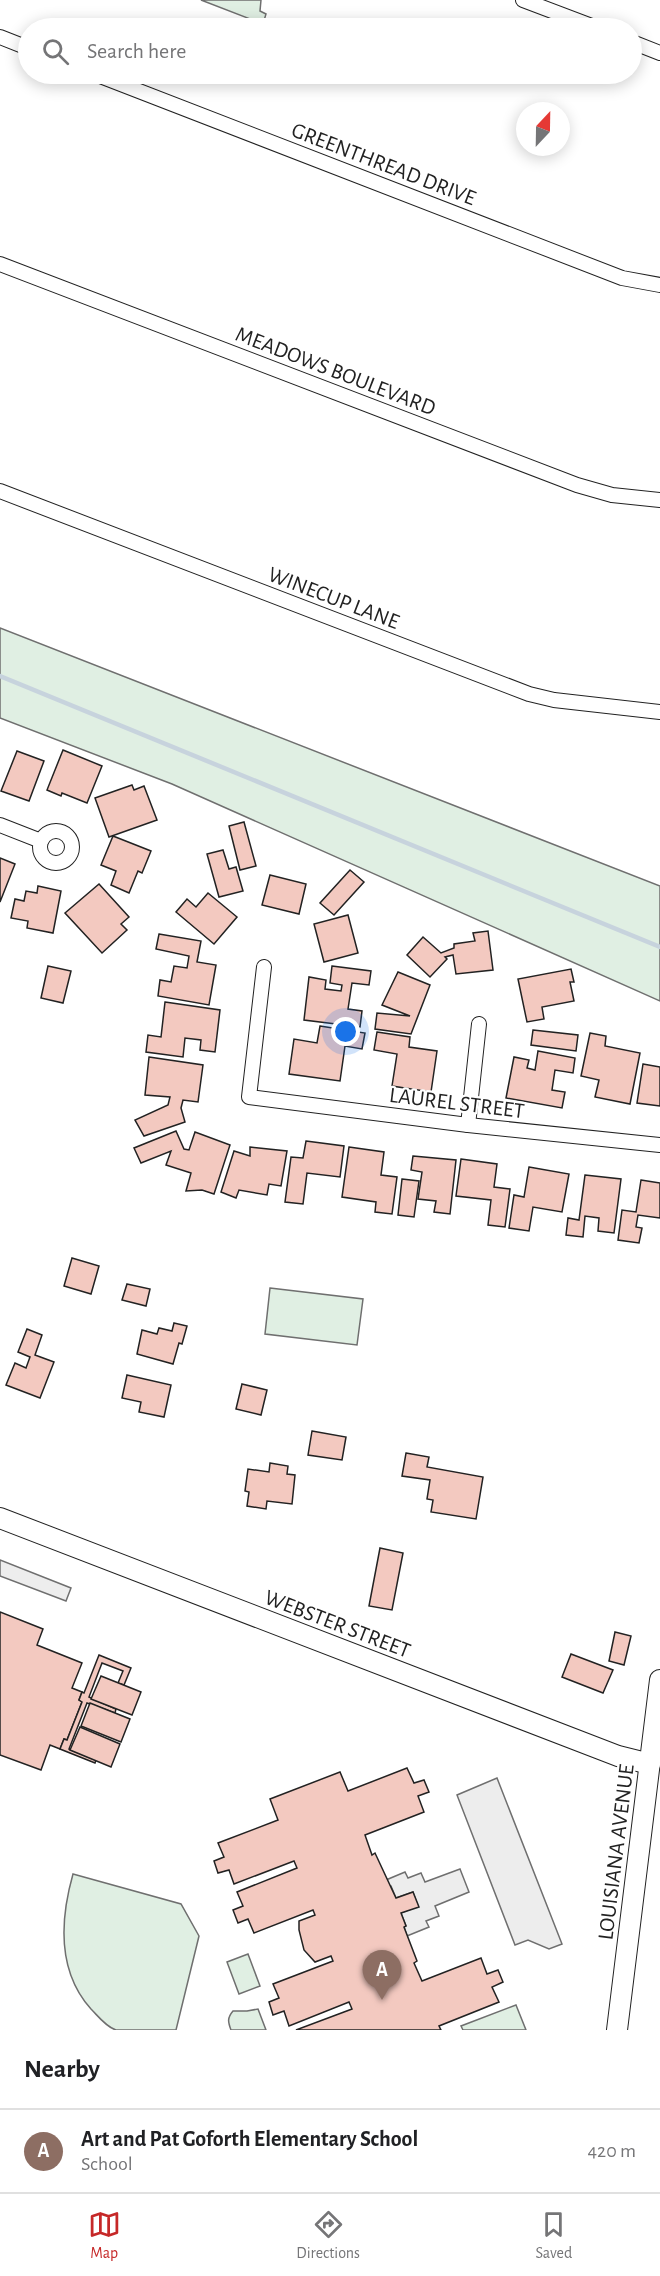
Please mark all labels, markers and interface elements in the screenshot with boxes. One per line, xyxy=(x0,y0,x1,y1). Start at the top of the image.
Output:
search box xyxy=(18,18,642,84)
icon: search xyxy=(39,35,72,68)
text: Search here xyxy=(87,40,186,62)
north arrow xyxy=(516,102,570,156)
street label: GREENTHREAD DRIVE xyxy=(288,119,479,209)
street label: MEADOWS BOULEVARD xyxy=(233,323,439,419)
street label: WINECUP LANE xyxy=(265,563,403,633)
your location xyxy=(331,1017,360,1046)
street label: LAUREL STREET xyxy=(388,1084,526,1122)
street label: WEBSTER STREET xyxy=(262,1586,414,1662)
street label: LOUISIANA AVENUE xyxy=(594,1763,638,1941)
pin: A xyxy=(362,1950,401,2000)
text: Nearby xyxy=(24,2056,100,2082)
text: Art and Pat Goforth Elementary School xyxy=(81,2128,418,2150)
text: A xyxy=(38,2141,50,2161)
text: 420 m xyxy=(587,2141,636,2161)
text: School xyxy=(81,2154,133,2174)
tab: Map xyxy=(88,2208,121,2263)
tab: Directions xyxy=(296,2208,360,2263)
tab: Saved xyxy=(536,2208,572,2263)

